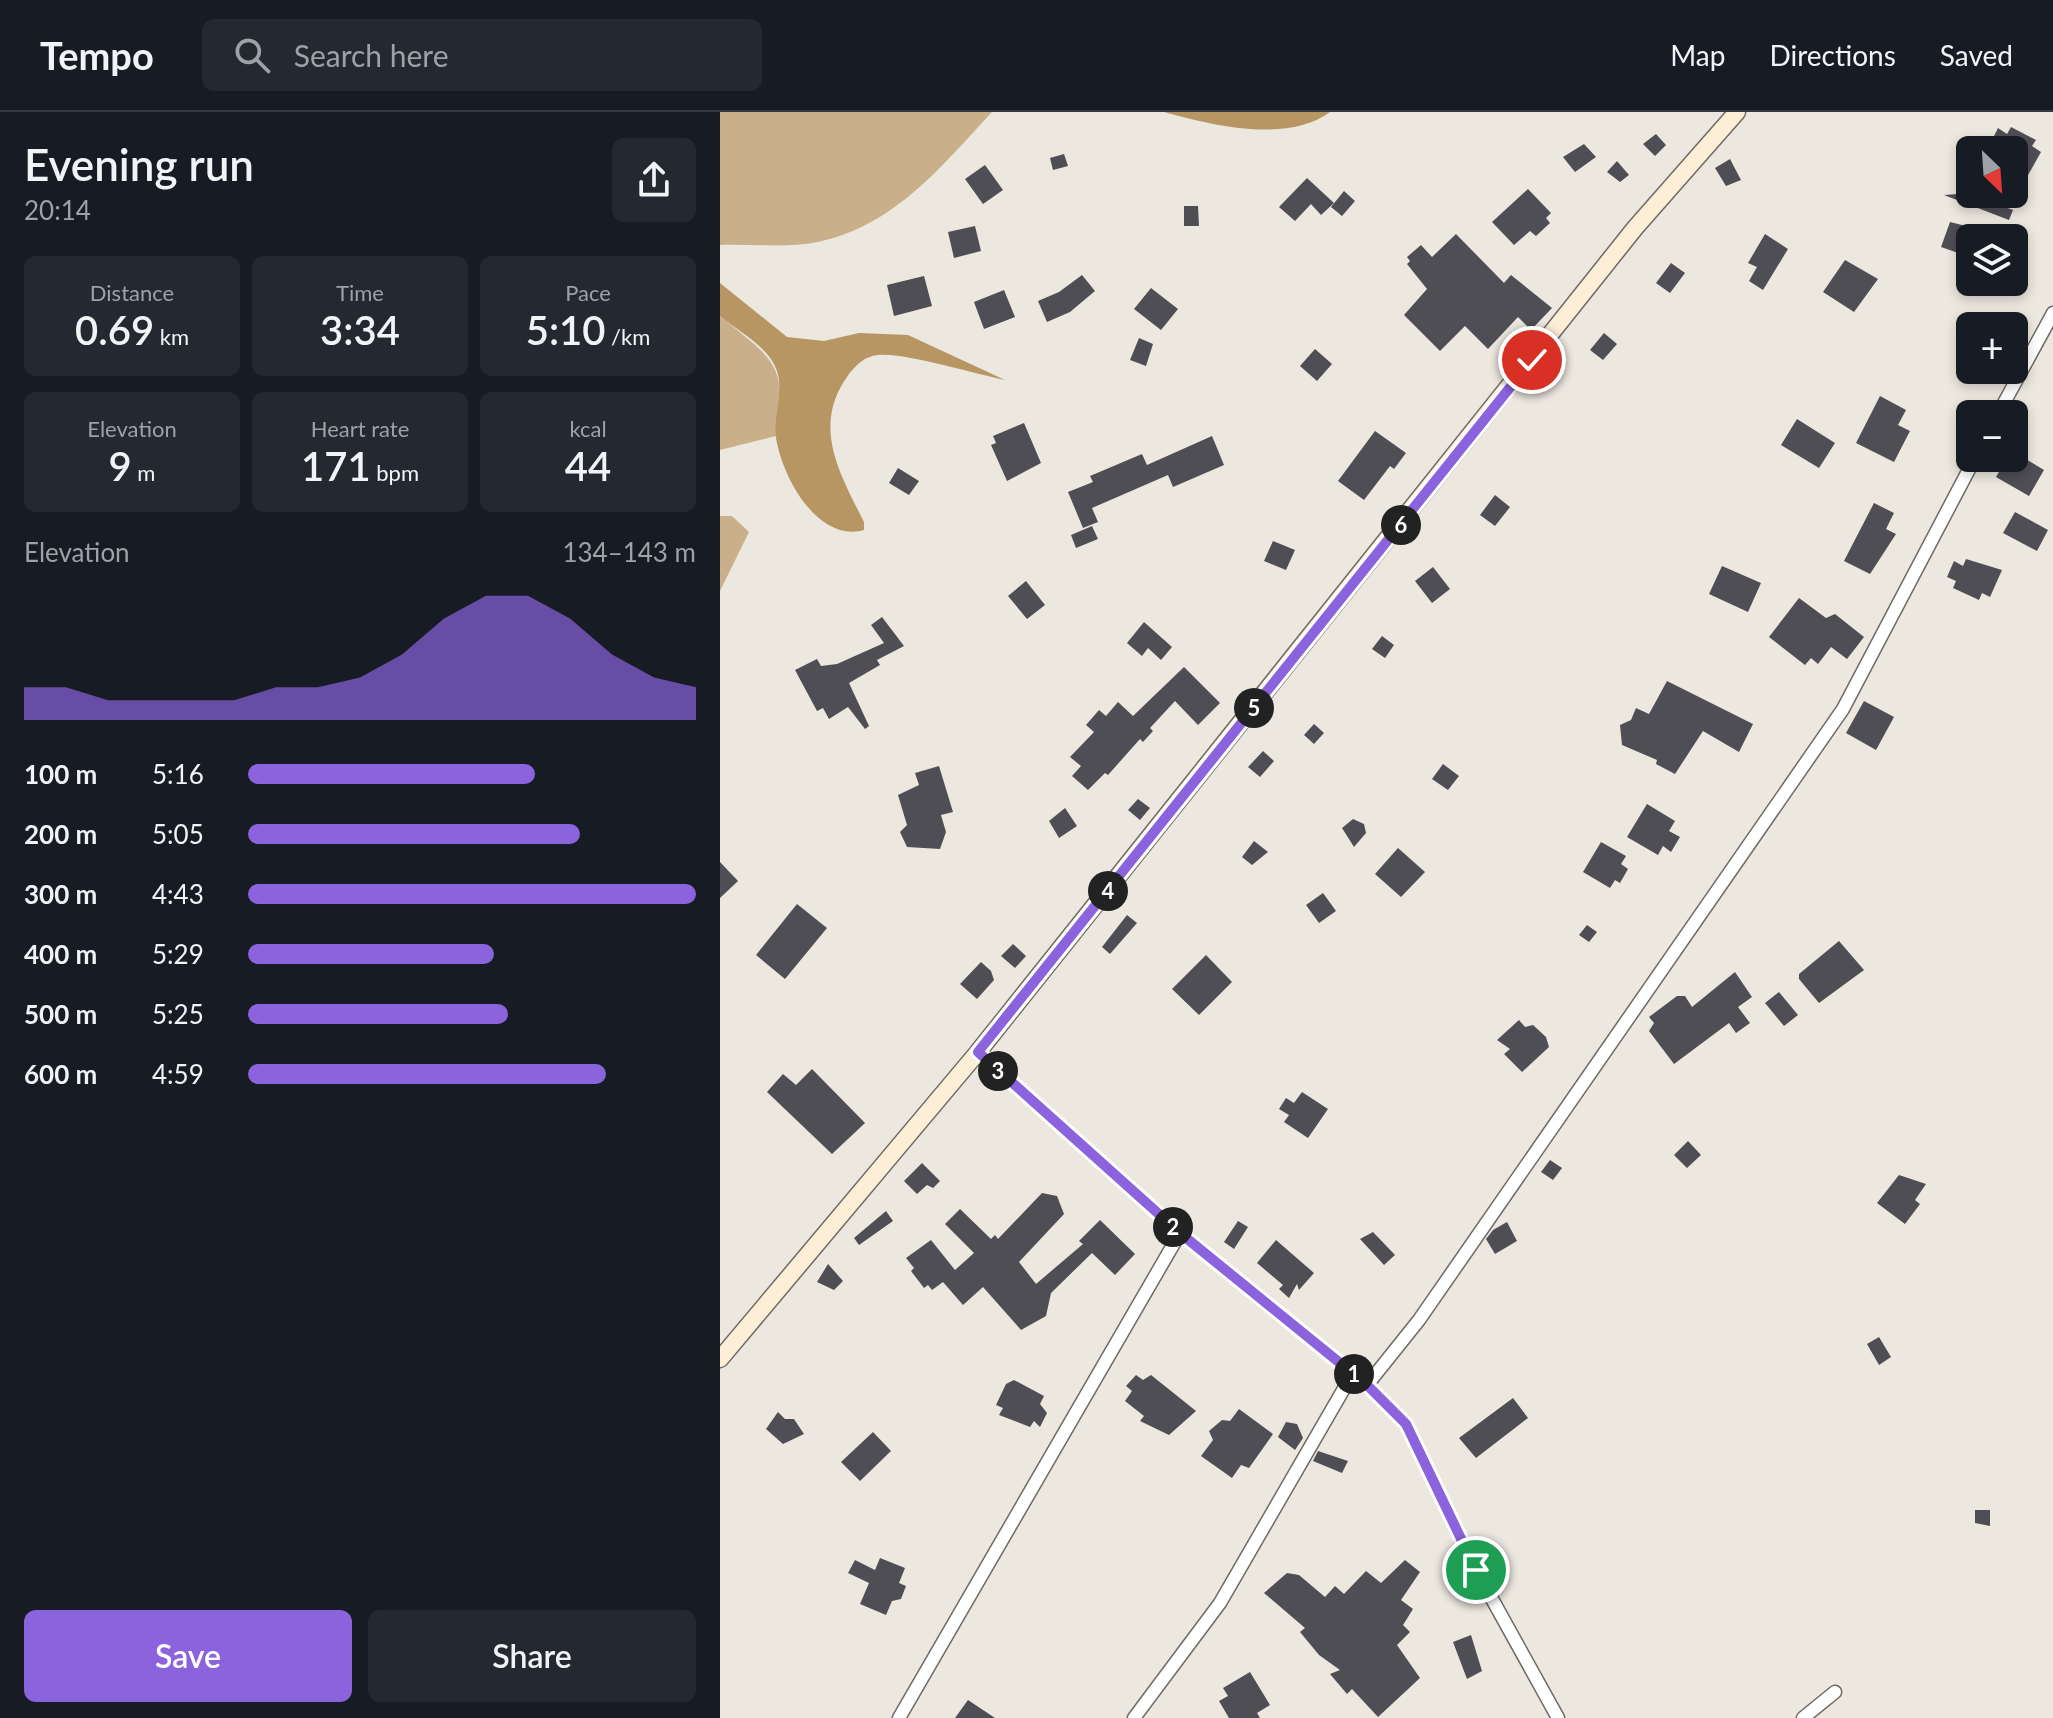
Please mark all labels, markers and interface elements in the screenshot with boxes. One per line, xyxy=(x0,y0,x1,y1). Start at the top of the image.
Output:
search box xyxy=(202,19,762,91)
text: Tempo xyxy=(40,32,154,78)
icon: search xyxy=(230,33,274,77)
text: Search here xyxy=(294,37,448,73)
text: Map xyxy=(1670,38,1725,72)
text: Directions xyxy=(1769,38,1896,72)
text: Saved xyxy=(1940,38,2013,72)
north arrow xyxy=(1956,136,2028,208)
map controls xyxy=(1956,136,2028,472)
text: Evening run xyxy=(24,138,254,190)
button: share xyxy=(612,138,696,222)
text: 20:14 xyxy=(24,194,91,226)
button: layers xyxy=(1956,224,2028,296)
text: Distance xyxy=(90,279,174,306)
text: Time xyxy=(336,279,384,306)
text: Pace xyxy=(565,279,611,306)
text: 0.69 xyxy=(75,306,154,354)
text: 3:34 xyxy=(320,306,400,354)
text: 5:10 xyxy=(526,306,605,354)
button: + xyxy=(1956,312,2028,384)
text: km xyxy=(154,323,189,350)
text: /km xyxy=(605,323,650,350)
pin xyxy=(1498,326,1566,394)
icon: check xyxy=(1510,338,1554,382)
button: − xyxy=(1956,400,2028,472)
text: Elevation xyxy=(87,415,177,442)
text: Heart rate xyxy=(311,415,409,442)
text: kcal xyxy=(569,415,607,442)
text: 9 xyxy=(109,442,132,490)
text: 171 xyxy=(301,442,371,490)
text: 44 xyxy=(565,442,611,490)
text: m xyxy=(132,459,155,486)
text: bpm xyxy=(371,459,419,486)
pin: 6 xyxy=(1381,505,1421,545)
text: 6 xyxy=(1395,511,1407,538)
text: Elevation xyxy=(24,536,130,568)
text: 134–143 m xyxy=(562,536,696,568)
pin: 5 xyxy=(1234,688,1274,728)
text: 5 xyxy=(1248,694,1260,721)
text: 100 m xyxy=(24,758,97,790)
text: 5:16 xyxy=(152,758,204,790)
text: 200 m xyxy=(24,818,97,850)
text: 5:05 xyxy=(152,818,204,850)
pin: 4 xyxy=(1088,871,1128,911)
text: 4 xyxy=(1102,877,1114,904)
text: 300 m xyxy=(24,878,97,910)
text: 4:43 xyxy=(152,878,204,910)
text: 400 m xyxy=(24,938,97,970)
text: 5:29 xyxy=(152,938,204,970)
text: 500 m xyxy=(24,998,97,1030)
text: 5:25 xyxy=(152,998,204,1030)
pin: 3 xyxy=(978,1051,1018,1091)
text: 3 xyxy=(992,1057,1004,1084)
text: 600 m xyxy=(24,1058,97,1090)
text: 4:59 xyxy=(152,1058,204,1090)
pin: 2 xyxy=(1153,1207,1193,1247)
text: 2 xyxy=(1167,1213,1179,1240)
pin: 1 xyxy=(1334,1354,1374,1394)
text: 1 xyxy=(1348,1360,1360,1387)
pin xyxy=(1442,1536,1510,1604)
icon: arrive xyxy=(1454,1548,1498,1592)
button: Save xyxy=(24,1610,352,1702)
button: Share xyxy=(368,1610,696,1702)

